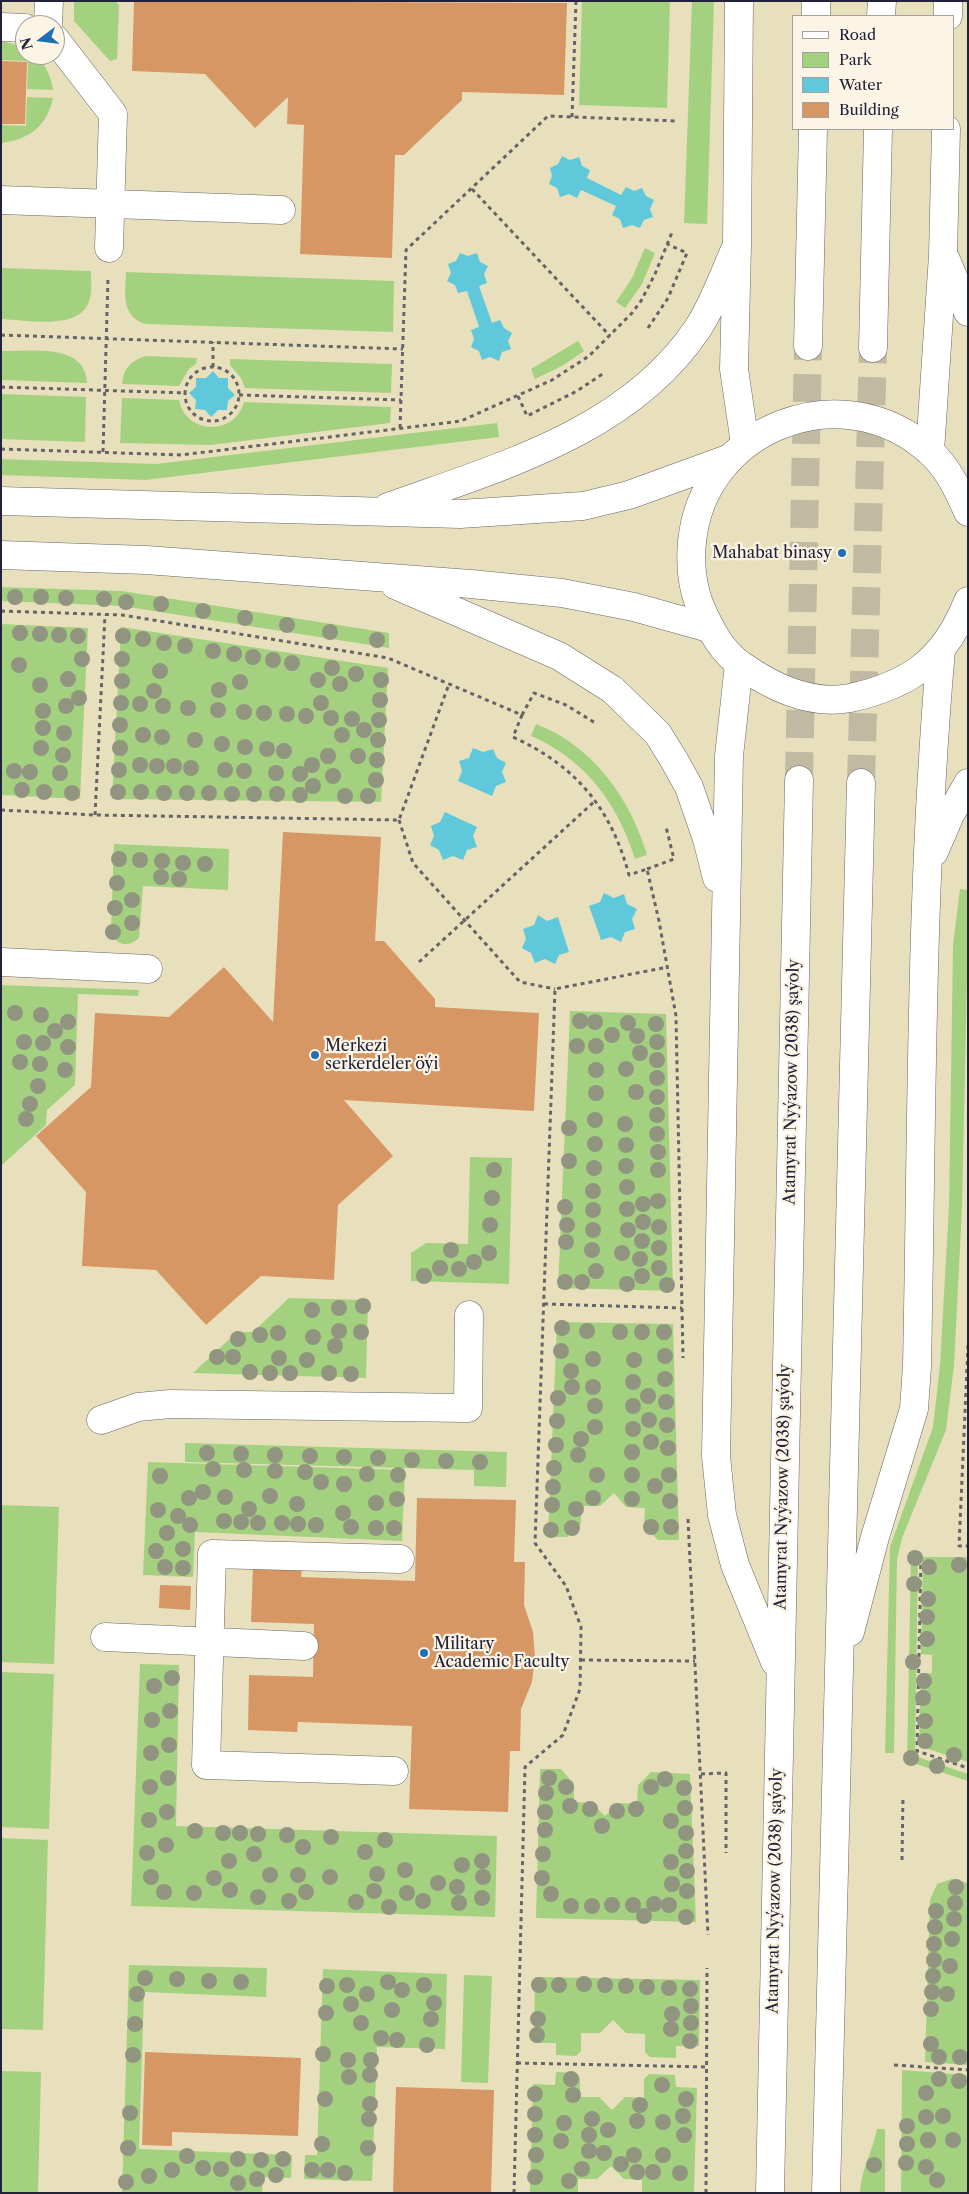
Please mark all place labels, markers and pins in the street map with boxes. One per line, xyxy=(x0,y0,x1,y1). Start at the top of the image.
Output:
place label: Mahabat binasy xyxy=(712,543,832,563)
marker: Mahabat binasy xyxy=(836,547,848,559)
place label: Merkezi serkerdeler öýi xyxy=(325,1036,438,1074)
marker: Merkezi serkerdeler öýi xyxy=(309,1049,321,1061)
place label: Military Academic Faculty xyxy=(434,1634,569,1672)
marker: Military Academic Faculty xyxy=(418,1647,430,1659)

